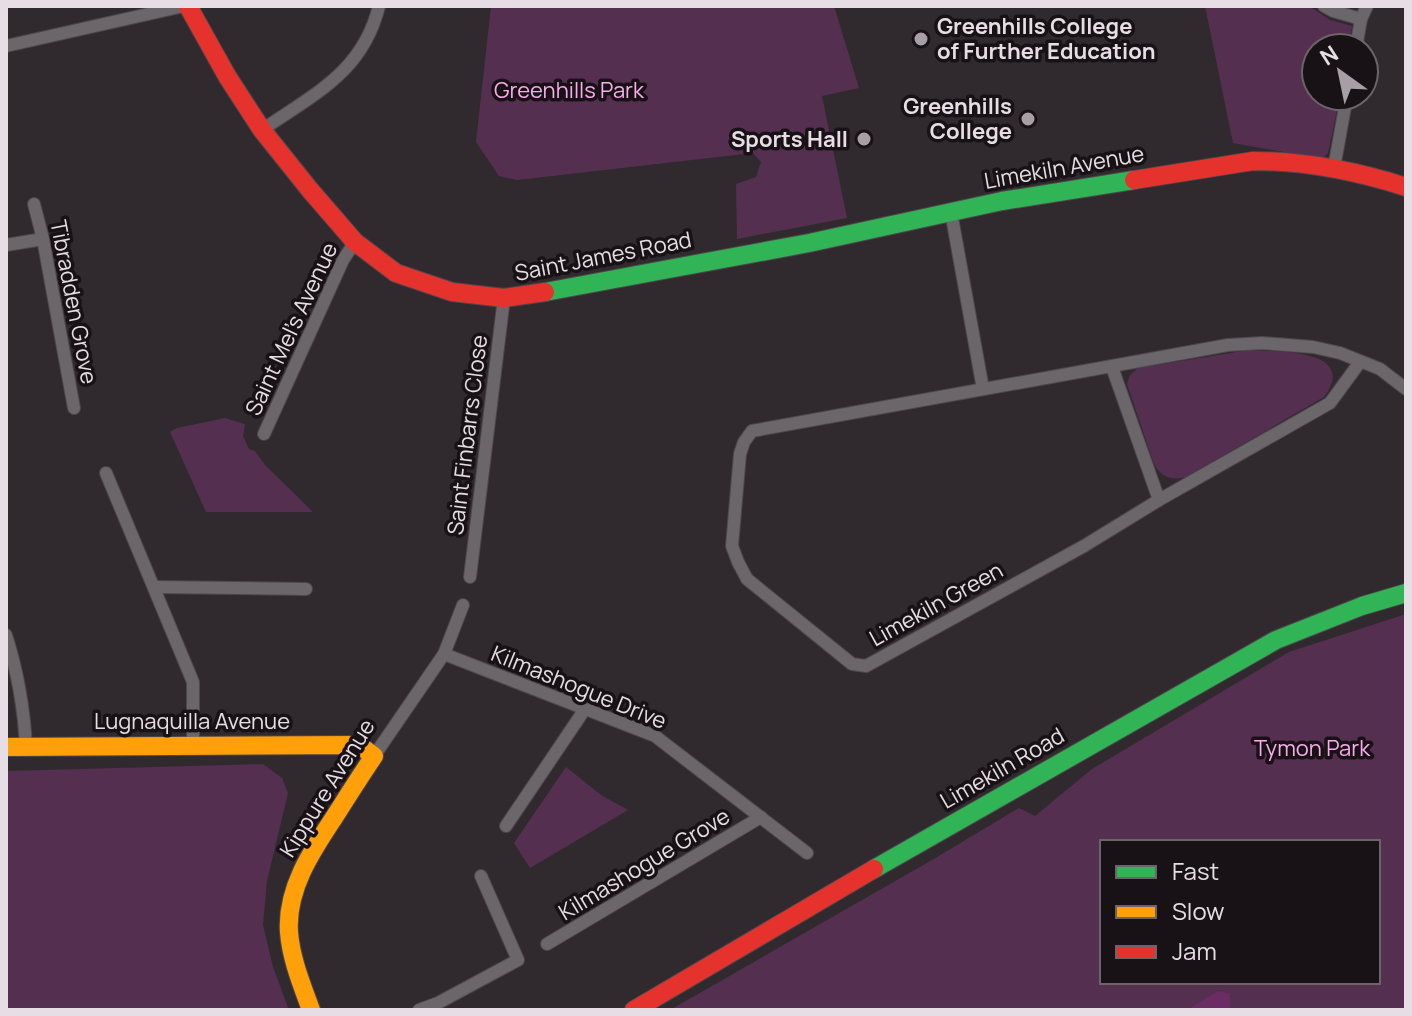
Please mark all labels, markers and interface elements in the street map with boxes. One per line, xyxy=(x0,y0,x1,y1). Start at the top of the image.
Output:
place label: Greenhills College of Further Education xyxy=(937,11,1155,66)
marker: Greenhills College of Further Education xyxy=(912,30,930,48)
north arrow xyxy=(1300,32,1380,112)
text: N xyxy=(1314,38,1344,72)
park label: Greenhills Park xyxy=(494,75,645,105)
place label: Greenhills College xyxy=(903,91,1012,146)
marker: Greenhills College xyxy=(1019,110,1037,128)
place label: Sports Hall xyxy=(731,124,848,154)
marker: Sports Hall xyxy=(855,130,873,148)
street label: Limekiln Avenue xyxy=(982,138,1146,196)
street label: Tibradden Grove xyxy=(43,217,105,387)
street label: Saint James Road xyxy=(512,224,694,288)
street label: Saint Mel's Avenue xyxy=(238,238,344,420)
street label: Saint Finbarrs Close xyxy=(440,333,494,537)
street label: Limekiln Green xyxy=(864,555,1008,653)
street label: Kilmashogue Drive xyxy=(487,638,671,736)
street label: Lugnaquilla Avenue xyxy=(94,706,290,736)
street label: Kippure Avenue xyxy=(273,713,382,863)
street label: Limekiln Road xyxy=(934,720,1070,816)
park label: Tymon Park xyxy=(1254,733,1371,763)
street label: Kilmashogue Grove xyxy=(553,801,735,927)
legend xyxy=(1100,840,1380,984)
text: Fast xyxy=(1172,854,1219,887)
text: Slow xyxy=(1172,894,1225,927)
text: Jam xyxy=(1172,934,1217,967)

